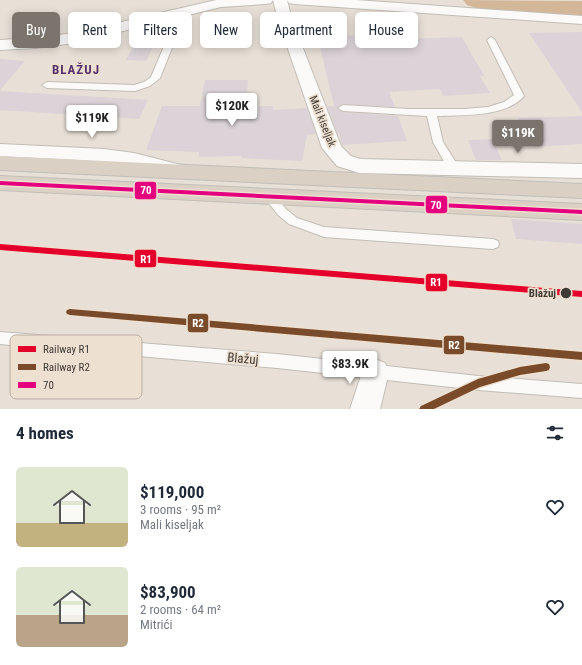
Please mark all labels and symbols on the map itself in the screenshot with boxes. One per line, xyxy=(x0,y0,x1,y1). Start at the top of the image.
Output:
district label: BLAŽUJ xyxy=(52,62,100,77)
pin: $120K xyxy=(204,93,260,127)
street label: Mali kiseljak xyxy=(306,94,339,149)
pin: $119K xyxy=(64,105,120,139)
pin: $119K xyxy=(490,120,546,154)
line badge: 70 xyxy=(134,181,157,200)
text: 70 xyxy=(140,184,152,197)
line badge: 70 xyxy=(425,195,448,214)
text: 70 xyxy=(430,199,442,212)
line badge: R1 xyxy=(134,249,157,268)
text: R1 xyxy=(140,253,152,266)
line badge: R1 xyxy=(425,273,448,292)
text: R1 xyxy=(430,276,442,289)
marker: Blažuj xyxy=(559,286,573,300)
place label: Blažuj xyxy=(529,287,556,300)
line badge: R2 xyxy=(187,313,209,333)
text: R2 xyxy=(192,317,204,330)
legend xyxy=(10,335,142,399)
line badge: R2 xyxy=(443,335,465,355)
text: R2 xyxy=(448,339,460,352)
text: Railway R1 xyxy=(43,343,90,356)
street label: Blažuj xyxy=(227,350,259,367)
pin: $83.9K xyxy=(317,351,383,385)
text: Railway R2 xyxy=(43,361,90,374)
text: 70 xyxy=(43,379,54,392)

